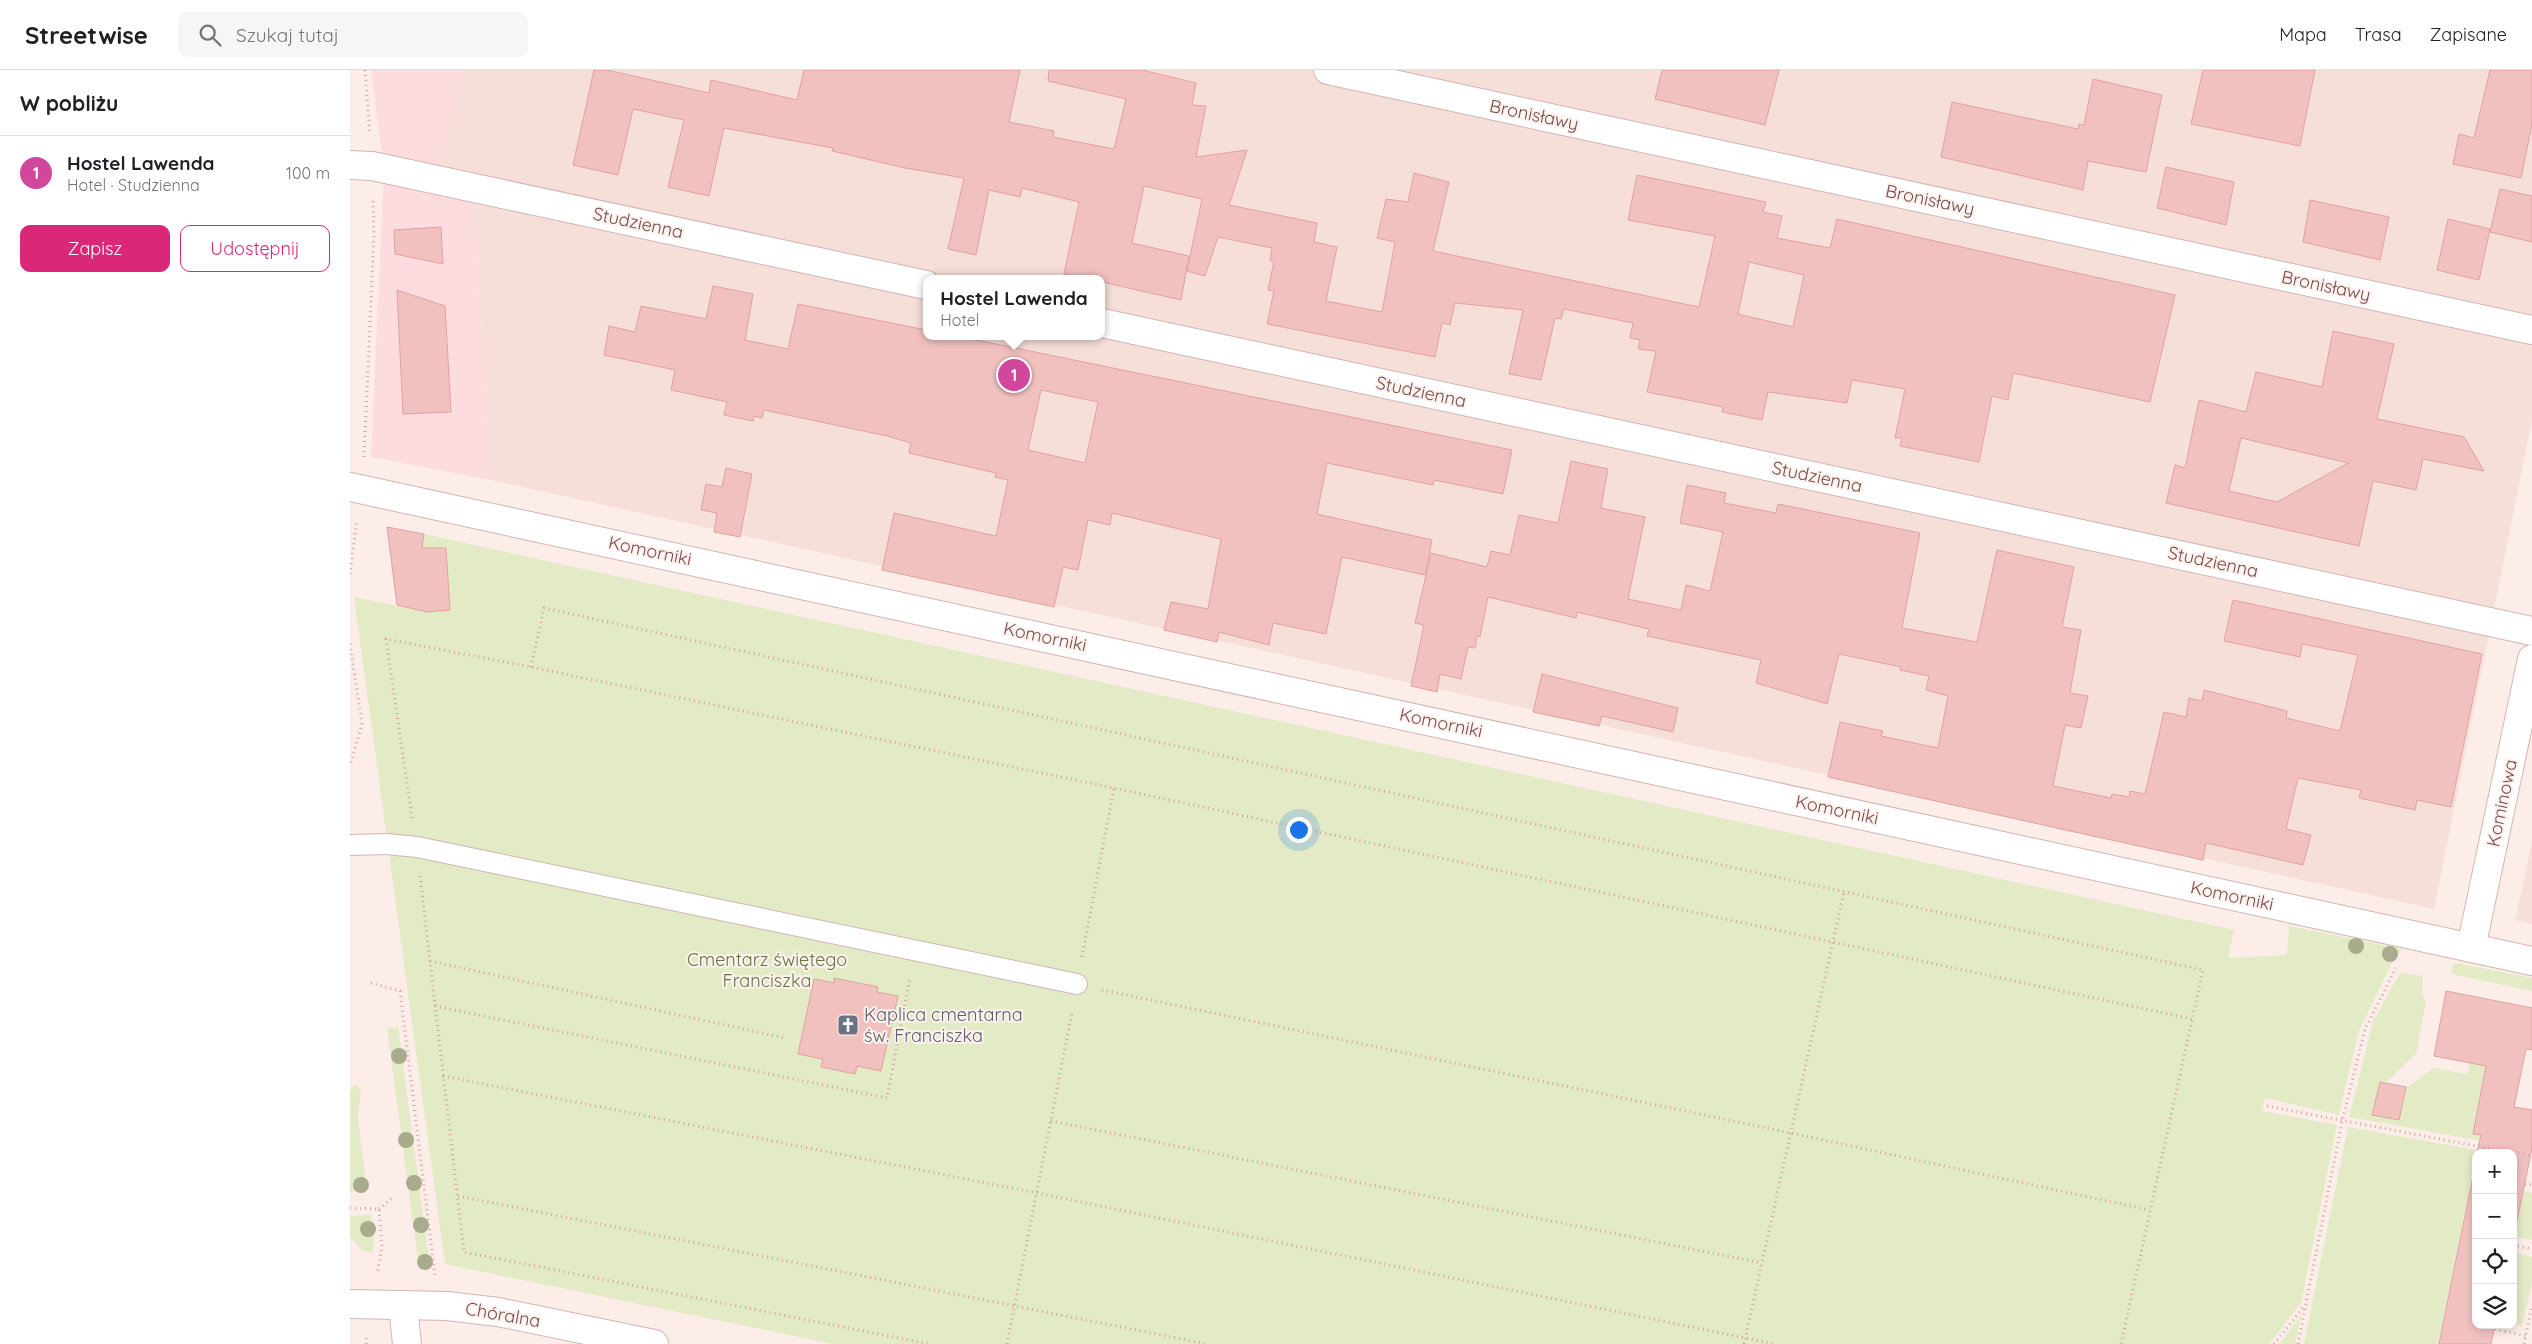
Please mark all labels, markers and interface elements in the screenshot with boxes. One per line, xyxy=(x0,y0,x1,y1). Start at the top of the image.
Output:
search box xyxy=(178,12,528,57)
text: Streetwise xyxy=(25,20,148,50)
icon: search xyxy=(196,21,224,49)
text: Szukaj tutaj xyxy=(236,23,339,47)
text: Mapa xyxy=(2279,23,2327,46)
text: Trasa xyxy=(2355,23,2402,46)
text: Zapisane xyxy=(2430,23,2507,46)
text: W pobliżu xyxy=(20,90,118,116)
street label: Bronisławy xyxy=(1487,94,1581,135)
text: Hostel Lawenda xyxy=(67,151,215,175)
text: 1 xyxy=(33,163,39,183)
text: 100 m xyxy=(286,163,330,183)
text: Hotel · Studzienna xyxy=(67,175,200,195)
street label: Bronisławy xyxy=(1883,179,1977,220)
street label: Studzienna xyxy=(591,202,685,243)
button: Zapisz xyxy=(20,225,170,272)
button: Udostępnij xyxy=(180,225,330,272)
street label: Bronisławy xyxy=(2279,265,2373,306)
popup xyxy=(923,275,1105,340)
text: Hostel Lawenda xyxy=(940,286,1088,310)
text: Hotel xyxy=(940,310,980,330)
pin: 1 xyxy=(998,356,1030,394)
street label: Studzienna xyxy=(1374,371,1468,412)
street label: Studzienna xyxy=(1770,456,1864,497)
street label: Komorniki xyxy=(606,530,694,571)
street label: Studzienna xyxy=(2166,541,2260,582)
street label: Komorniki xyxy=(1001,616,1089,657)
street label: Komorniki xyxy=(1397,702,1485,743)
street label: Kominowa xyxy=(2481,757,2522,849)
street label: Komorniki xyxy=(1793,789,1881,830)
your location xyxy=(1286,817,1312,843)
street label: Komorniki xyxy=(2188,875,2276,916)
park label: Cmentarz świętego Franciszka xyxy=(687,948,847,992)
place label: Kaplica cmentarna św. Franciszka xyxy=(864,1003,1023,1047)
church icon: Kaplica cmentarna św. Franciszka xyxy=(836,1013,860,1037)
map controls xyxy=(2472,1149,2517,1329)
button: + xyxy=(2472,1149,2517,1194)
button: − xyxy=(2472,1194,2517,1239)
button: locate xyxy=(2472,1239,2517,1284)
button: layers xyxy=(2472,1284,2517,1329)
street label: Chóralna xyxy=(464,1297,542,1332)

